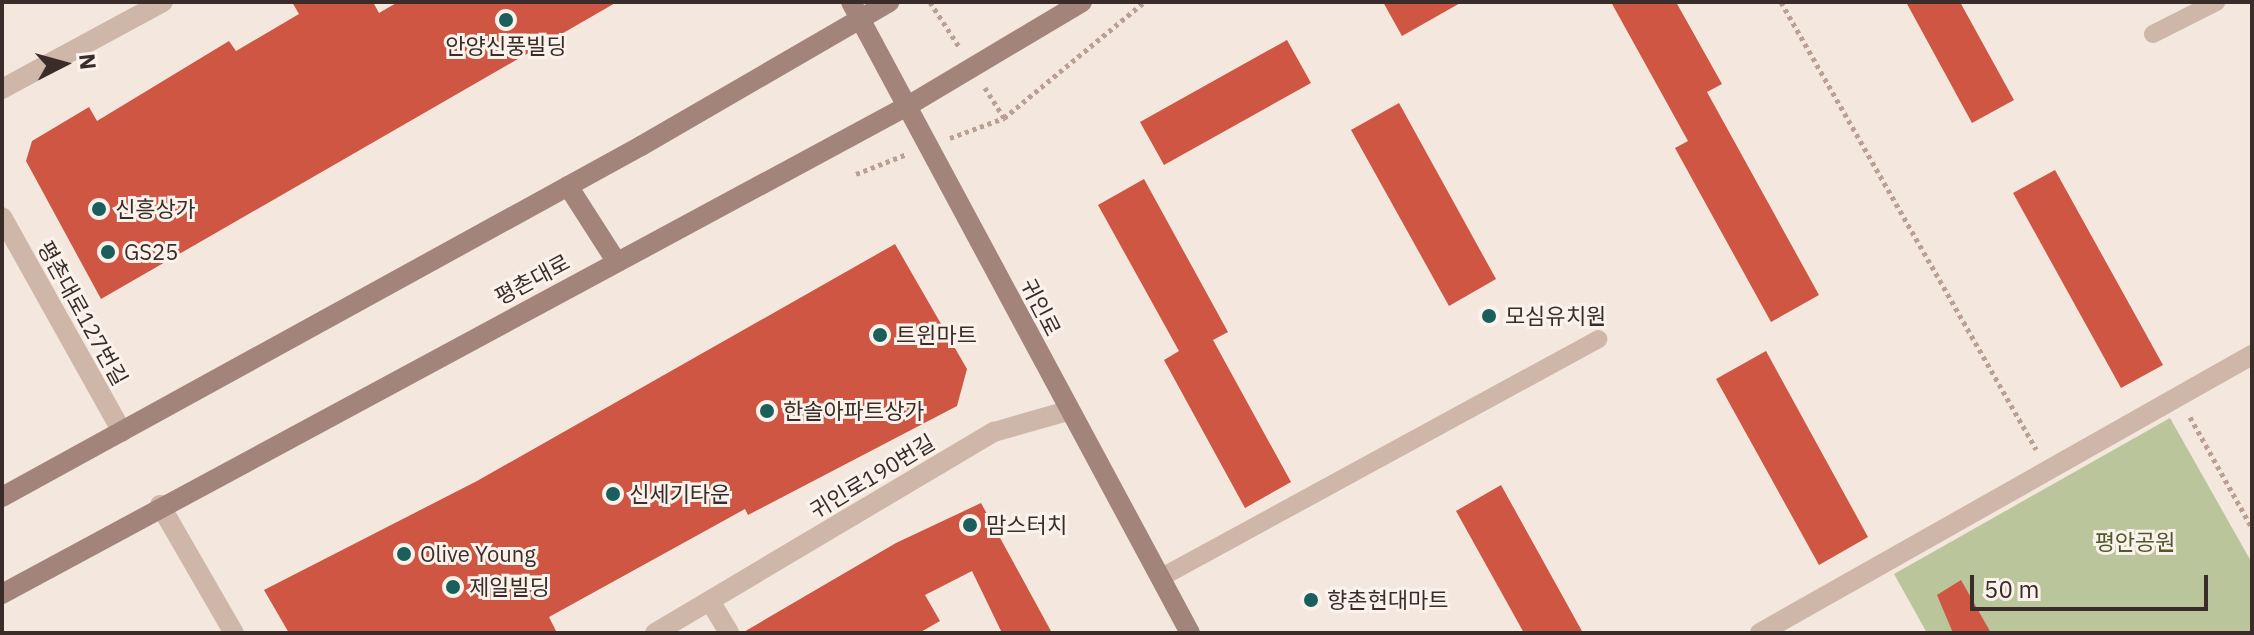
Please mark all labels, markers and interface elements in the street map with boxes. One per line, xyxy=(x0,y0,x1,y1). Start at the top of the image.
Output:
marker: 안양신풍빌딩 xyxy=(497,11,515,29)
north arrow xyxy=(24,24,104,104)
place label: 안양신풍빌딩 xyxy=(445,33,567,59)
text: N xyxy=(73,52,104,71)
place label: 신흥상가 xyxy=(115,196,196,222)
marker: 신흥상가 xyxy=(90,200,108,218)
street label: 평촌대로127번길 xyxy=(32,236,134,390)
place label: GS25 xyxy=(124,239,178,265)
marker: GS25 xyxy=(99,243,117,261)
street label: 평촌대로 xyxy=(490,248,574,310)
street label: 귀인로 xyxy=(1015,274,1067,340)
place label: 모심유치원 xyxy=(1505,303,1606,329)
marker: 모심유치원 xyxy=(1480,307,1498,325)
place label: 트윈마트 xyxy=(896,322,977,348)
marker: 트윈마트 xyxy=(871,326,889,344)
place label: 한솔아파트상가 xyxy=(783,398,925,424)
marker: 한솔아파트상가 xyxy=(758,402,776,420)
street label: 귀인로190번길 xyxy=(805,428,939,524)
place label: 신세기타운 xyxy=(629,481,730,507)
marker: 신세기타운 xyxy=(604,485,622,503)
place label: 맘스터치 xyxy=(986,512,1067,538)
marker: 맘스터치 xyxy=(961,516,979,534)
park label: 평안공원 xyxy=(2095,529,2175,555)
place label: Olive Young xyxy=(420,541,536,567)
marker: Olive Young xyxy=(395,545,413,563)
scale bar xyxy=(1974,559,2212,609)
text: 50 m xyxy=(1984,573,2039,605)
place label: 제일빌딩 xyxy=(469,574,550,600)
marker: 제일빌딩 xyxy=(444,578,462,596)
place label: 향촌현대마트 xyxy=(1327,587,1448,613)
marker: 향촌현대마트 xyxy=(1302,591,1320,609)

